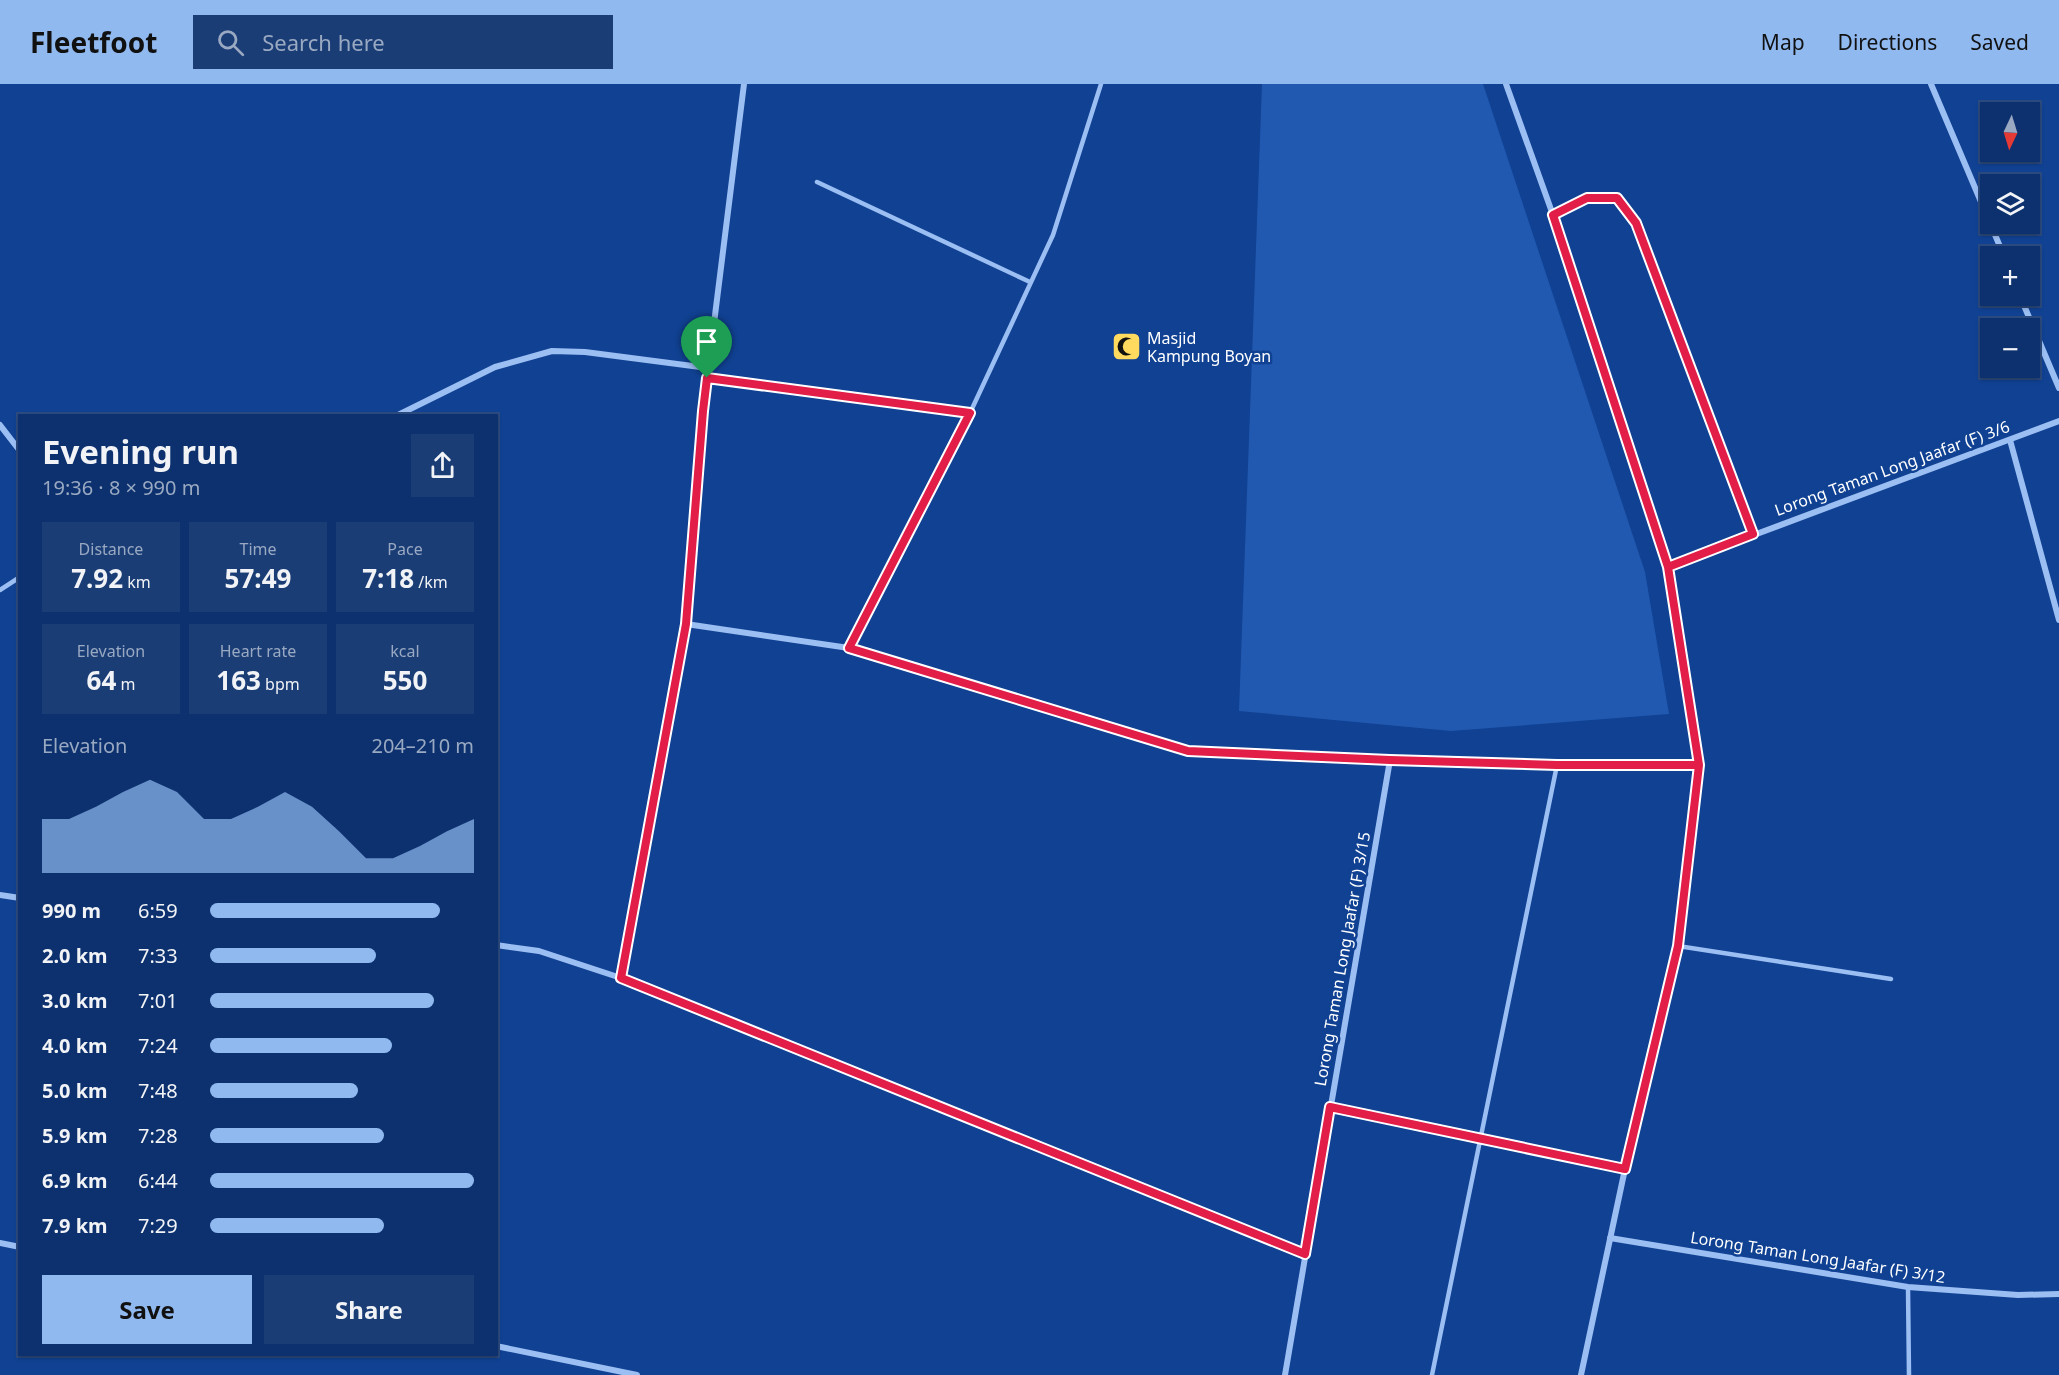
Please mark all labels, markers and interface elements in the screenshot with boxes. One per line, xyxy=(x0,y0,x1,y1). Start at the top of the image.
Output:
search box xyxy=(193,15,613,69)
text: Fleetfoot xyxy=(30,23,157,61)
icon: search xyxy=(214,26,247,59)
text: Search here xyxy=(262,27,385,57)
text: Map xyxy=(1761,28,1805,56)
text: Directions xyxy=(1838,28,1937,56)
text: Saved xyxy=(1970,28,2029,56)
north arrow xyxy=(1980,102,2040,162)
map controls xyxy=(1980,102,2040,378)
button: layers xyxy=(1980,174,2040,234)
button: + xyxy=(1980,246,2040,306)
pin xyxy=(681,316,732,378)
button: − xyxy=(1980,318,2040,378)
icon: arrive xyxy=(690,325,723,358)
place label: Masjid Kampung Boyan xyxy=(1147,327,1271,367)
mosque icon: Masjid Kampung Boyan xyxy=(1110,331,1142,363)
street label: Lorong Taman Long Jaafar (F) 3/6 xyxy=(1771,415,2013,521)
text: Evening run xyxy=(42,429,239,474)
button: share xyxy=(411,434,474,497)
text: 19:36 · 8 × 990 m xyxy=(42,474,200,501)
text: Distance xyxy=(79,538,143,560)
text: Time xyxy=(239,538,277,560)
text: Pace xyxy=(387,538,423,560)
text: 7.92 xyxy=(71,560,123,596)
text: 57:49 xyxy=(225,560,291,596)
text: 7:18 xyxy=(362,560,414,596)
text: km xyxy=(123,571,151,593)
text: /km xyxy=(414,571,448,593)
text: Elevation xyxy=(77,640,145,662)
text: Heart rate xyxy=(220,640,296,662)
text: kcal xyxy=(390,640,420,662)
text: 64 xyxy=(87,662,116,698)
text: 163 xyxy=(216,662,261,698)
text: 550 xyxy=(383,662,427,698)
text: m xyxy=(116,673,135,695)
text: bpm xyxy=(261,673,300,695)
text: Elevation xyxy=(42,732,127,759)
text: 204–210 m xyxy=(371,732,474,759)
street label: Lorong Taman Long Jaafar (F) 3/15 xyxy=(1309,830,1375,1088)
text: 990 m xyxy=(42,897,101,924)
text: 6:59 xyxy=(138,897,178,924)
text: 2.0 km xyxy=(42,942,108,969)
text: 7:33 xyxy=(138,942,178,969)
text: 3.0 km xyxy=(42,987,108,1014)
text: 7:01 xyxy=(138,987,178,1014)
text: 4.0 km xyxy=(42,1032,108,1059)
text: 7:24 xyxy=(138,1032,178,1059)
text: 5.0 km xyxy=(42,1077,108,1104)
text: 7:48 xyxy=(138,1077,178,1104)
text: 5.9 km xyxy=(42,1122,108,1149)
text: 7:28 xyxy=(138,1122,178,1149)
text: 6.9 km xyxy=(42,1167,108,1194)
text: 6:44 xyxy=(138,1167,178,1194)
text: 7.9 km xyxy=(42,1212,108,1239)
text: 7:29 xyxy=(138,1212,178,1239)
street label: Lorong Taman Long Jaafar (F) 3/12 xyxy=(1689,1226,1947,1288)
button: Save xyxy=(42,1275,252,1344)
button: Share xyxy=(264,1275,474,1344)

